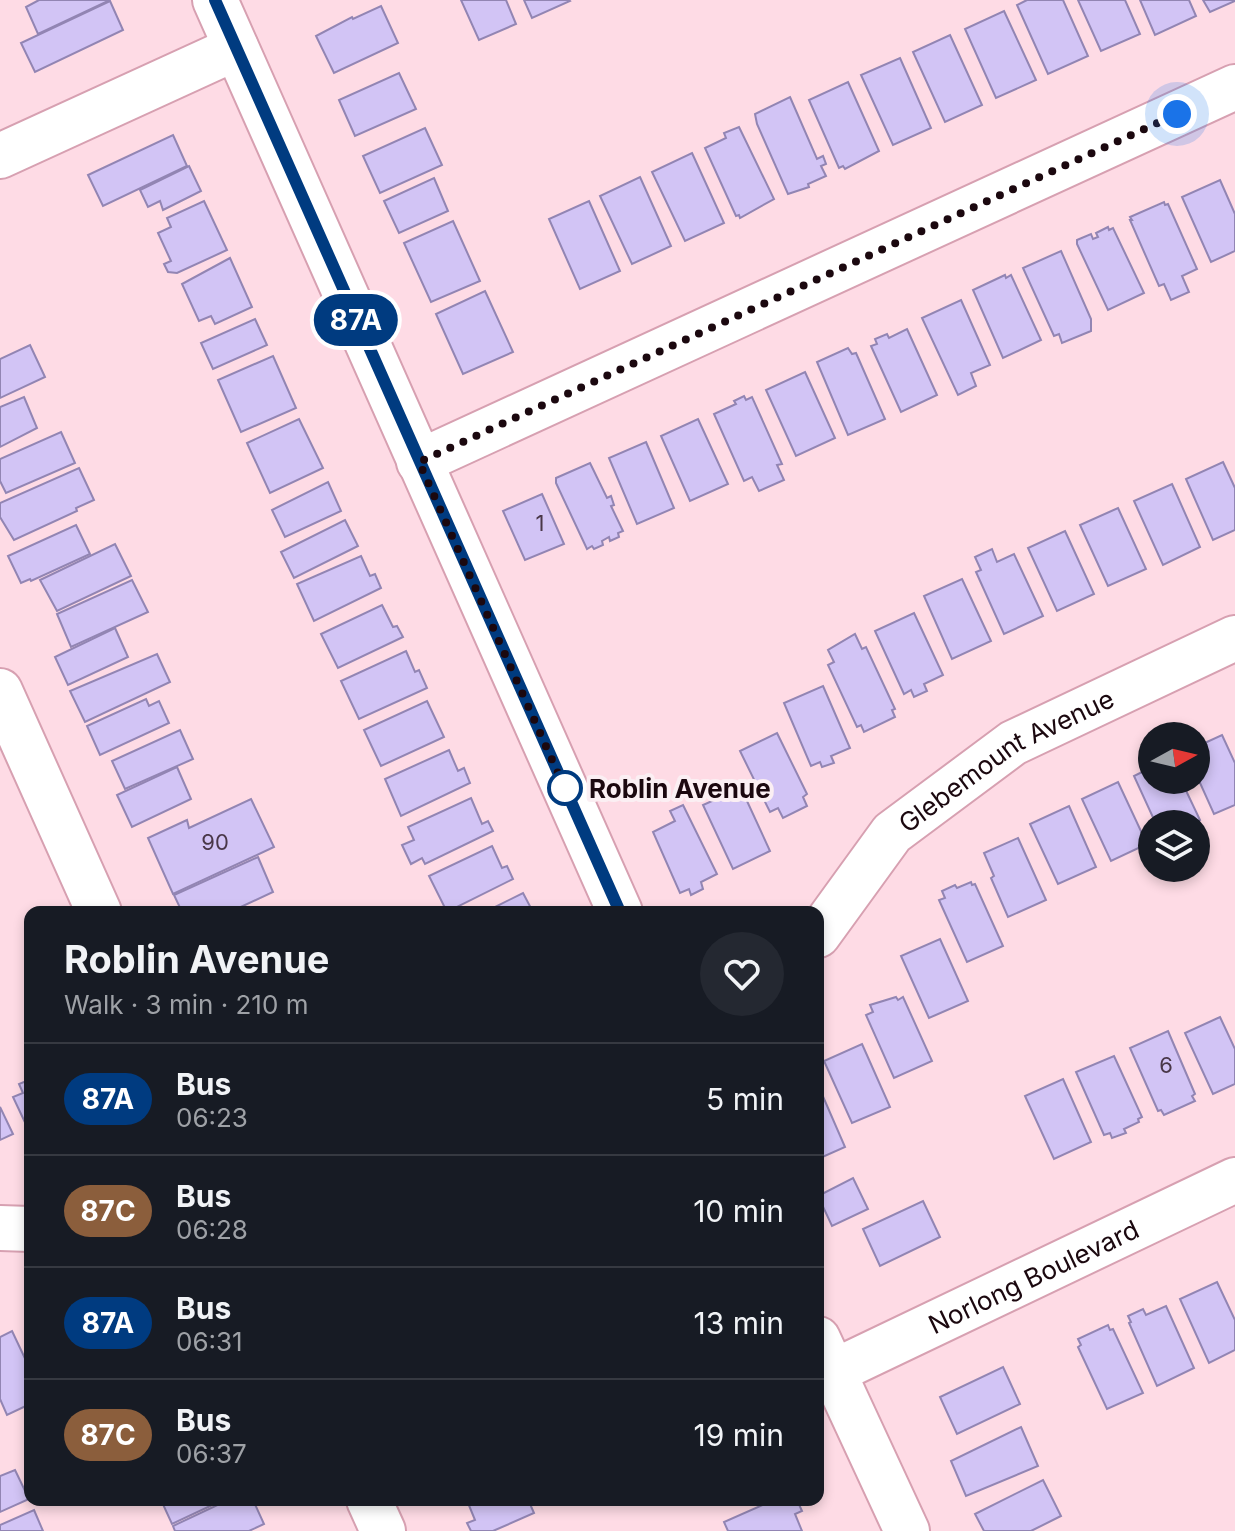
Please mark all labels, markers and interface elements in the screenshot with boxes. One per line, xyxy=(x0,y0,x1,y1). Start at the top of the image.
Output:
your location xyxy=(1157,94,1197,134)
line badge: 87A xyxy=(310,294,402,346)
text: 87A xyxy=(330,303,382,337)
house number: 1 xyxy=(536,510,544,536)
street label: Glebemount Avenue xyxy=(892,682,1118,838)
north arrow xyxy=(1138,722,1210,794)
map controls xyxy=(1138,722,1210,882)
marker: Roblin Avenue xyxy=(548,771,582,805)
place label: Roblin Avenue xyxy=(589,773,771,804)
button: layers xyxy=(1138,810,1210,882)
house number: 90 xyxy=(201,829,229,855)
button: heart xyxy=(700,932,784,1016)
text: Roblin Avenue xyxy=(64,936,329,982)
text: Walk · 3 min · 210 m xyxy=(64,989,308,1020)
house number: 6 xyxy=(1159,1052,1173,1078)
text: Bus xyxy=(176,1066,231,1102)
text: 5 min xyxy=(706,1081,784,1117)
text: 87A xyxy=(82,1082,134,1116)
text: 06:23 xyxy=(176,1102,248,1133)
text: Bus xyxy=(176,1178,231,1214)
text: 10 min xyxy=(693,1193,784,1229)
text: 87C xyxy=(80,1194,136,1228)
street label: Norlong Boulevard xyxy=(923,1213,1143,1340)
text: 06:28 xyxy=(176,1214,248,1245)
text: Bus xyxy=(176,1290,231,1326)
text: 13 min xyxy=(694,1305,784,1341)
text: 87A xyxy=(82,1306,134,1340)
text: 06:31 xyxy=(176,1326,243,1357)
text: Bus xyxy=(176,1402,231,1438)
text: 19 min xyxy=(693,1417,784,1453)
text: 87C xyxy=(80,1418,136,1452)
text: 06:37 xyxy=(176,1438,247,1469)

